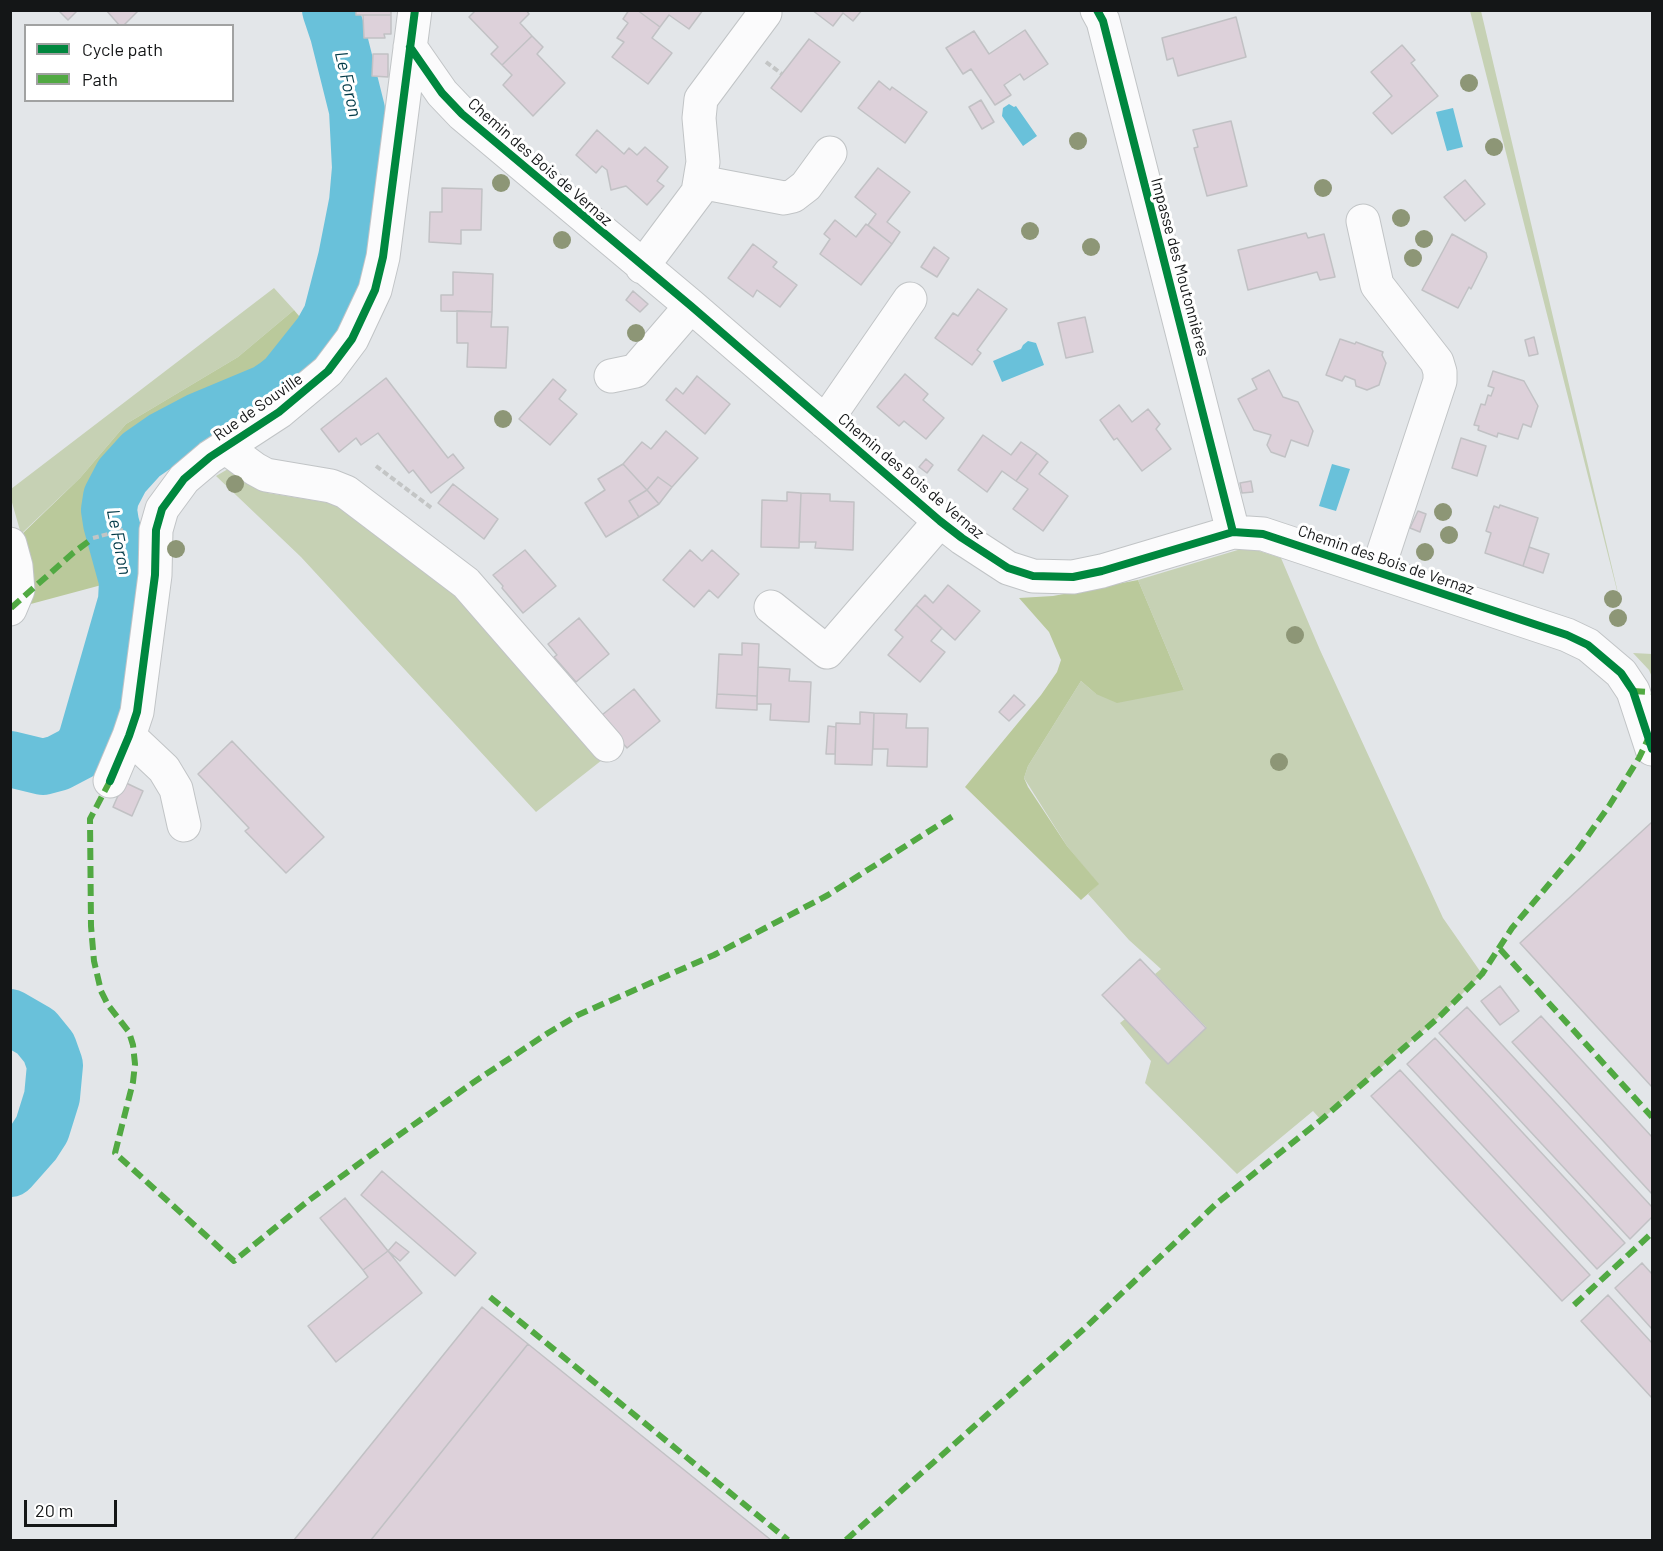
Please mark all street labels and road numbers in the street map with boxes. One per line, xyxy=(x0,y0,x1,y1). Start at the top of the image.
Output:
street label: Chemin des Bois de Vernaz xyxy=(464,94,616,230)
street label: Impasse des Moutonnières xyxy=(1147,176,1213,358)
street label: Rue de Souville xyxy=(210,369,306,445)
street label: Chemin des Bois de Vernaz xyxy=(834,409,988,543)
street label: Chemin des Bois de Vernaz xyxy=(1295,521,1477,599)

